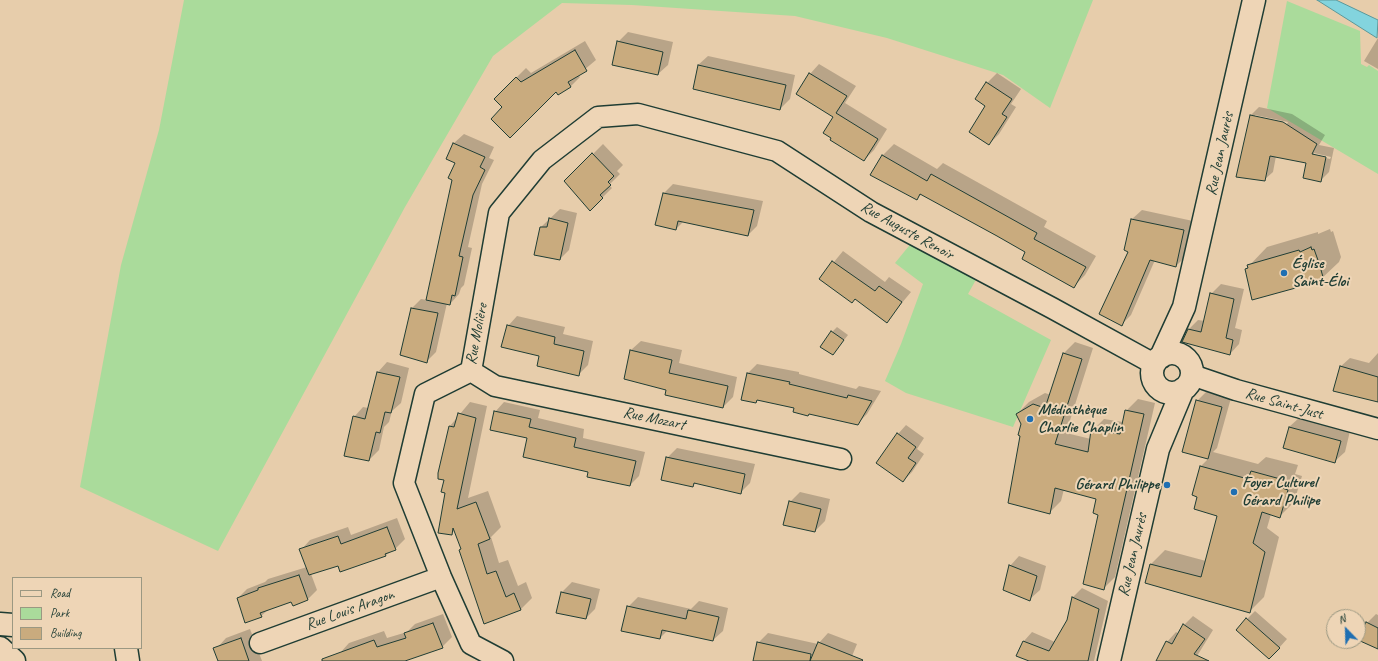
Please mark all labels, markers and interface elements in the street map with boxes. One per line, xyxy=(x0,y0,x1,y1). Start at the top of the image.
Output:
street label: Rue Jean Jaurès xyxy=(1202,111,1238,197)
street label: Rue Auguste Renoir xyxy=(857,198,957,264)
place label: Église Saint-Éloi xyxy=(1292,254,1348,292)
marker: Église Saint-Éloi xyxy=(1279,268,1289,278)
street label: Rue Molière xyxy=(462,302,492,366)
street label: Rue Saint-Just xyxy=(1243,384,1325,424)
place label: Médiathèque Charlie Chaplin xyxy=(1038,400,1123,438)
street label: Rue Mozart xyxy=(621,403,687,435)
marker: Médiathèque Charlie Chaplin xyxy=(1025,414,1035,424)
place label: Foyer Culturel Gérard Philipe xyxy=(1242,473,1320,511)
place label: Gérard Philippe xyxy=(1075,475,1159,495)
marker: Gérard Philippe xyxy=(1162,480,1172,490)
marker: Foyer Culturel Gérard Philipe xyxy=(1229,487,1239,497)
street label: Rue Jean Jaurès xyxy=(1114,512,1152,598)
legend xyxy=(12,577,142,649)
text: Road xyxy=(50,585,70,601)
street label: Rue Louis Aragon xyxy=(303,585,397,635)
text: Park xyxy=(50,605,69,621)
north arrow xyxy=(1326,609,1366,649)
text: N xyxy=(1336,611,1348,627)
text: Building xyxy=(50,625,82,641)

